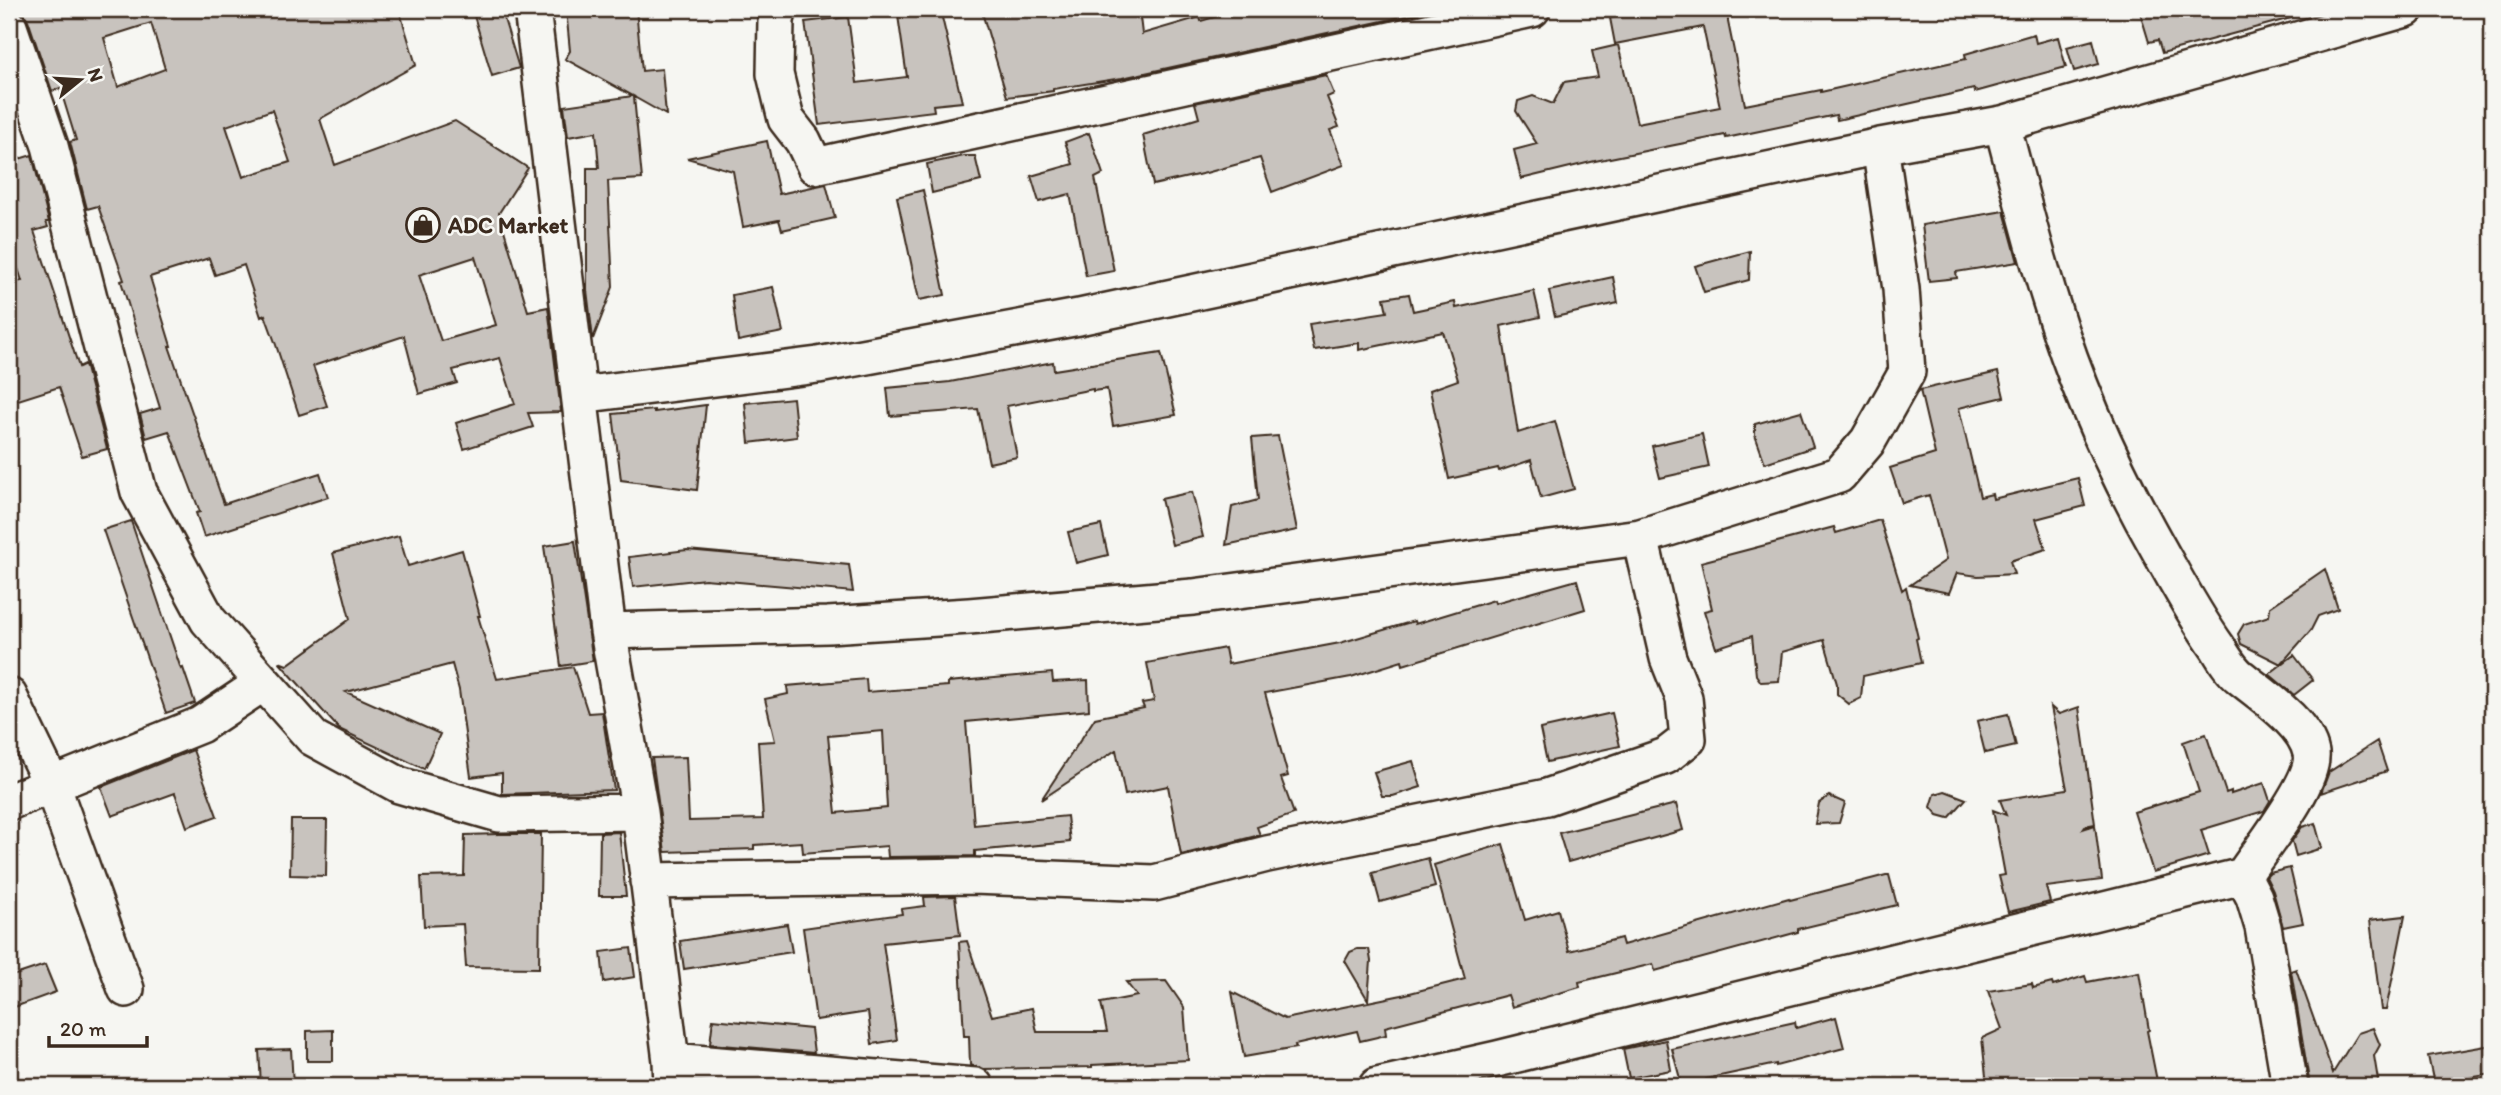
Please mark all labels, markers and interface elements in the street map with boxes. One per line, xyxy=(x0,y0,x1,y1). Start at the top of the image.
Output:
north arrow xyxy=(46,46,116,116)
text: N xyxy=(83,65,109,85)
shop icon: ADC Market xyxy=(404,206,442,244)
place label: ADC Market xyxy=(447,211,569,239)
scale bar xyxy=(49,1004,147,1048)
text: 20 m xyxy=(60,1016,107,1041)

